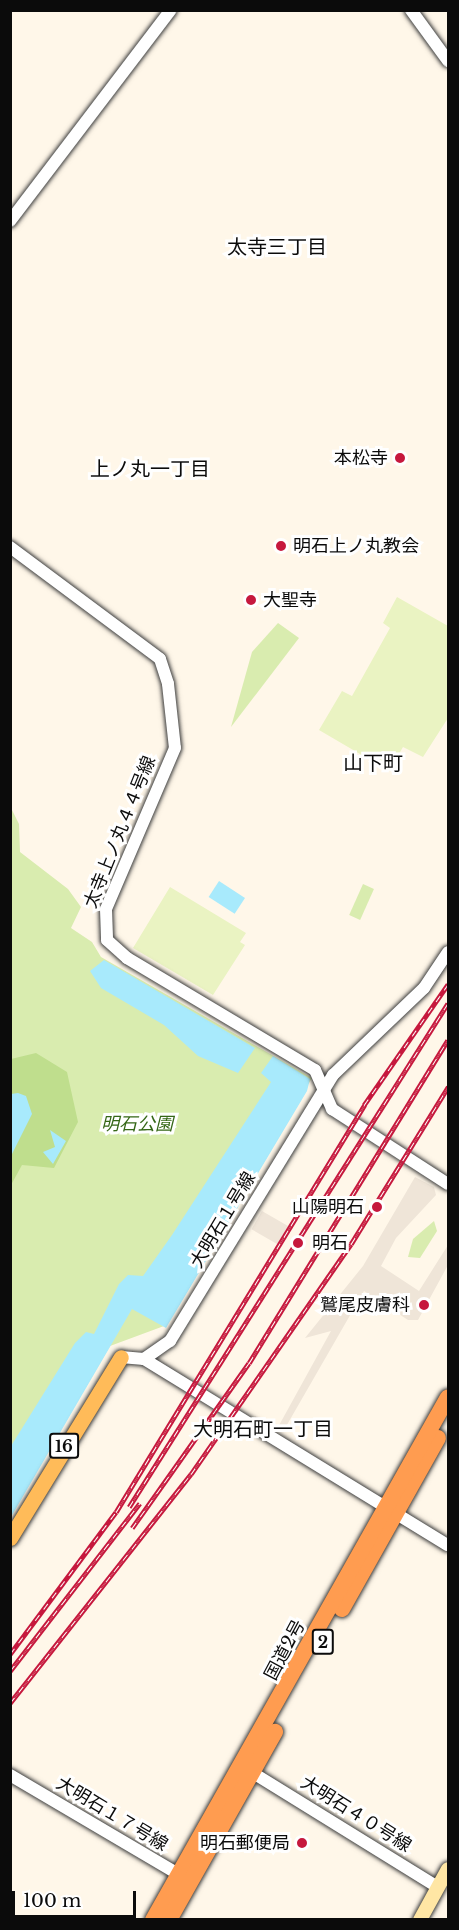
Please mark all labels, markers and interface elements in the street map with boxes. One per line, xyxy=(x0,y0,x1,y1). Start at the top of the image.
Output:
district label: 太寺三丁目 xyxy=(227,235,327,259)
place label: 本松寺 xyxy=(334,447,388,469)
marker: 本松寺 xyxy=(393,451,407,465)
district label: 上ノ丸一丁目 xyxy=(90,457,210,481)
place label: 明石上ノ丸教会 xyxy=(293,535,419,557)
marker: 明石上ノ丸教会 xyxy=(274,539,288,553)
place label: 大聖寺 xyxy=(263,589,317,611)
marker: 大聖寺 xyxy=(244,593,258,607)
district label: 山下町 xyxy=(343,751,403,775)
street label: 太寺上ノ丸４４号線 xyxy=(80,753,160,911)
park label: 明石公園 xyxy=(101,1113,173,1135)
street label: 大明石１号線 xyxy=(186,1168,260,1272)
place label: 山陽明石 xyxy=(292,1196,364,1218)
marker: 山陽明石 xyxy=(368,1198,386,1216)
place label: 明石 xyxy=(312,1232,348,1254)
marker: 明石 xyxy=(289,1234,307,1252)
place label: 鷲尾皮膚科 xyxy=(320,1294,410,1316)
marker: 鷲尾皮膚科 xyxy=(415,1296,433,1314)
district label: 大明石町一丁目 xyxy=(193,1417,333,1441)
road number: 16 xyxy=(49,1433,79,1459)
street label: 国道2号 xyxy=(260,1616,310,1684)
road number: 2 xyxy=(311,1629,335,1655)
street label: 大明石４０号線 xyxy=(297,1771,415,1857)
street label: 大明石１７号線 xyxy=(52,1772,172,1856)
place label: 明石郵便局 xyxy=(200,1832,290,1854)
marker: 明石郵便局 xyxy=(295,1836,309,1850)
scale bar xyxy=(15,1879,140,1917)
text: 100 m xyxy=(23,1890,81,1912)

